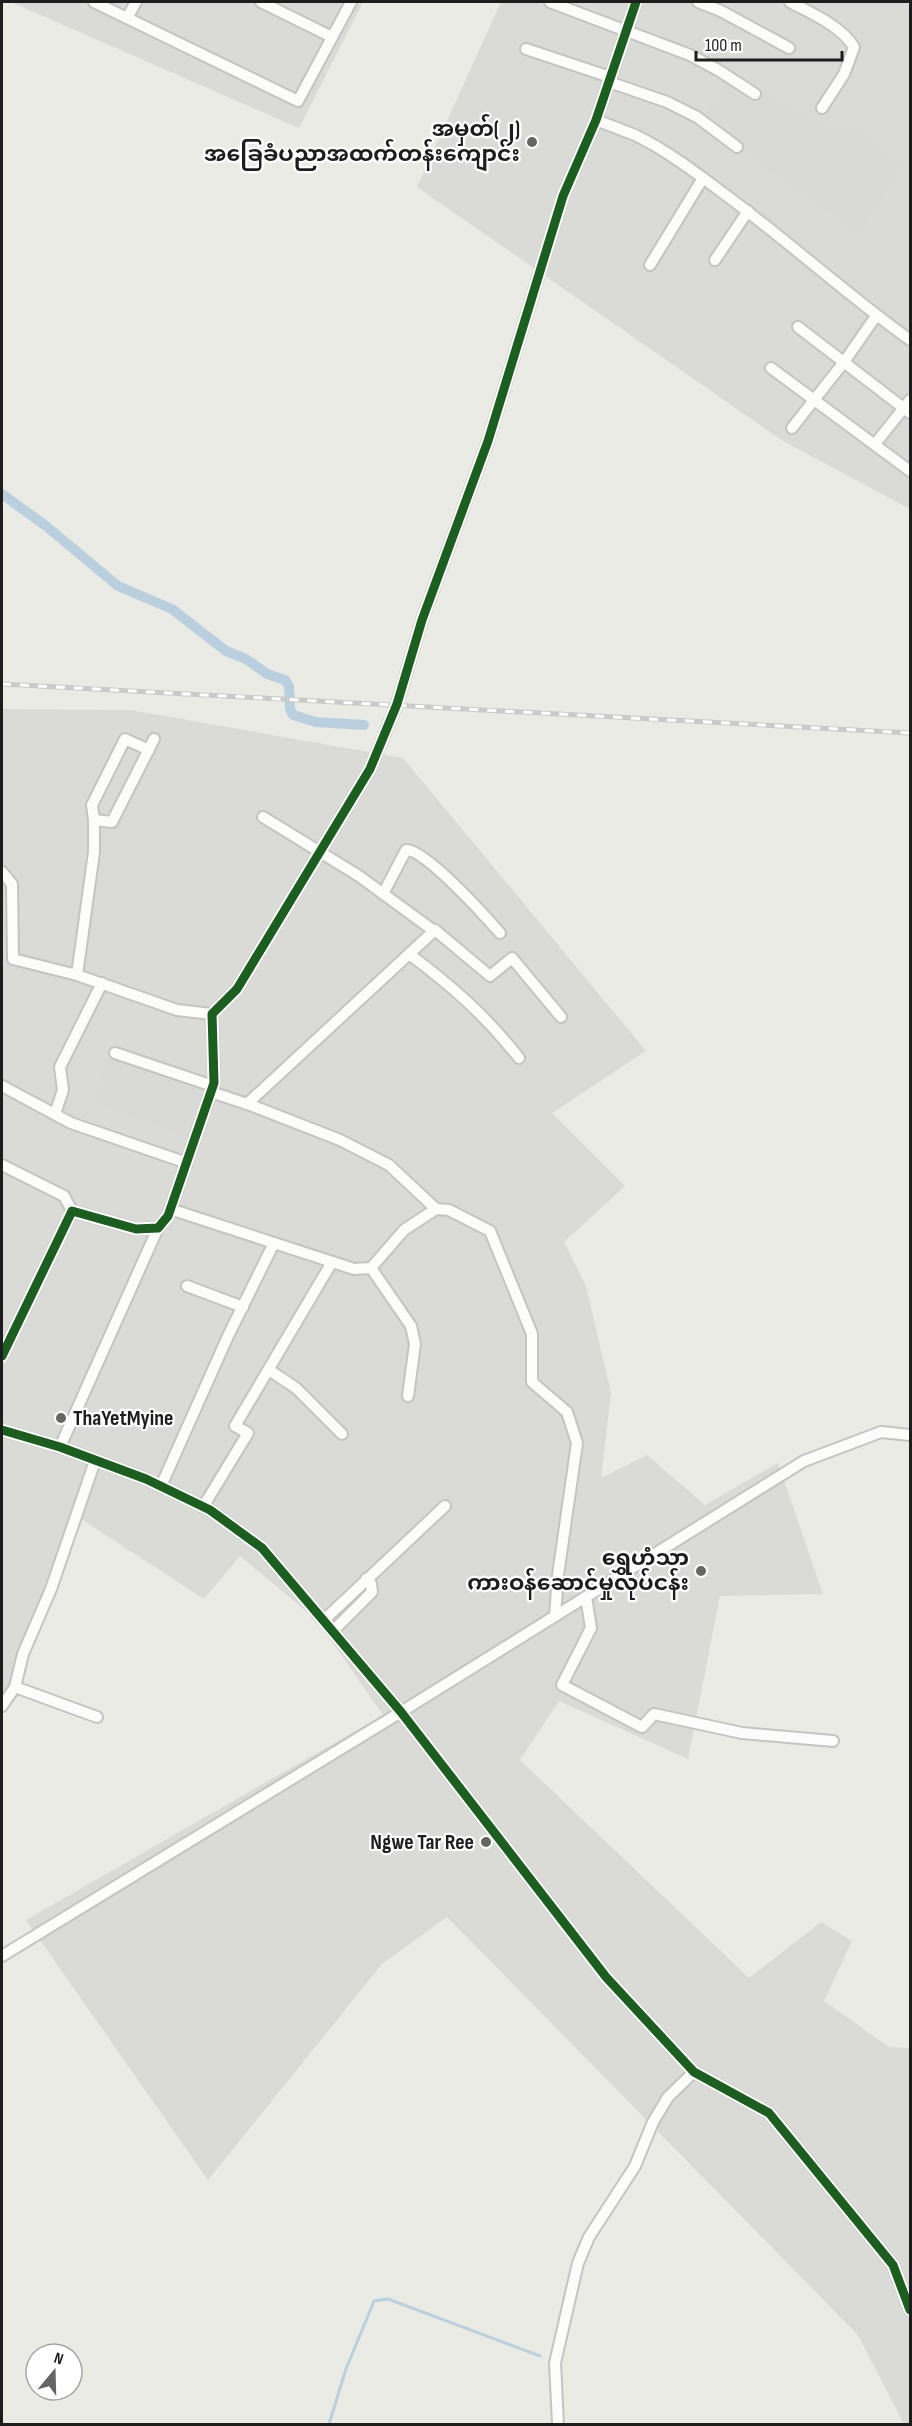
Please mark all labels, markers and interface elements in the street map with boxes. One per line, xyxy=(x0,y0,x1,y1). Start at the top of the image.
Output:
scale bar xyxy=(696,24,842,62)
text: 100 m xyxy=(705,35,742,56)
place label: အမှတ်(၂) အခြေခံပညာအထက်တန်းကျောင်း xyxy=(204,113,520,172)
marker: အမှတ်(၂) အခြေခံပညာအထက်တန်းကျောင်း xyxy=(525,135,539,149)
place label: ThaYetMyine xyxy=(73,1405,173,1432)
marker: ThaYetMyine xyxy=(54,1411,68,1425)
place label: ရွှေဟံသာ ကားဝန်ဆောင်မှုလုပ်ငန်း xyxy=(467,1545,689,1600)
marker: ရွှေဟံသာ ကားဝန်ဆောင်မှုလုပ်ငန်း xyxy=(694,1564,708,1578)
place label: Ngwe Tar Ree xyxy=(370,1829,474,1856)
marker: Ngwe Tar Ree xyxy=(479,1835,493,1849)
north arrow xyxy=(24,2342,84,2402)
text: N xyxy=(51,2349,66,2370)

